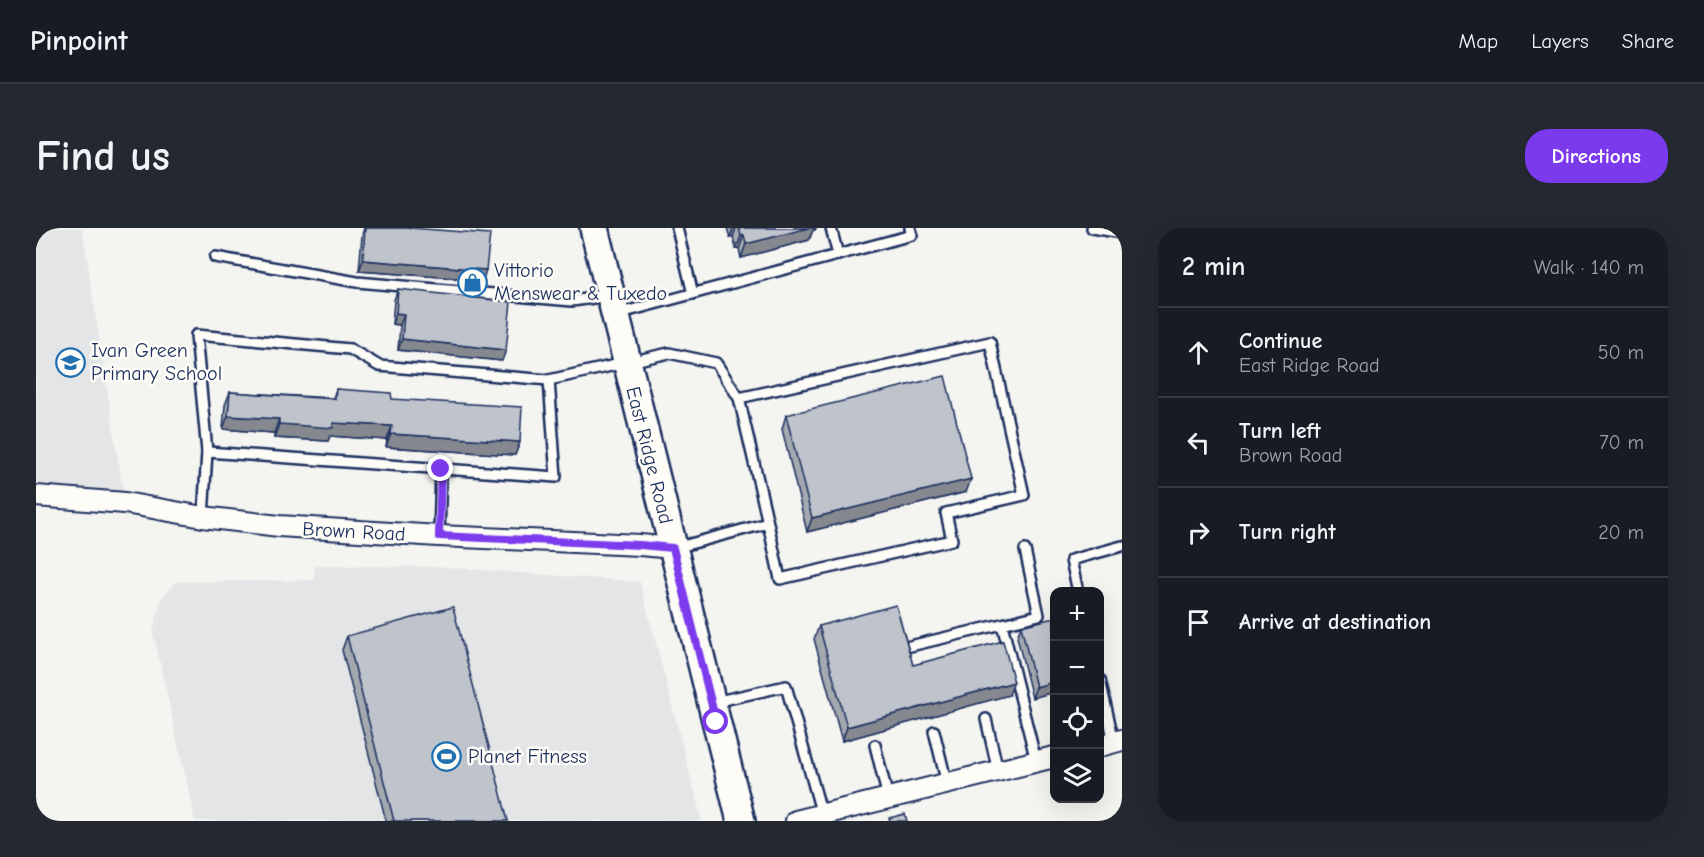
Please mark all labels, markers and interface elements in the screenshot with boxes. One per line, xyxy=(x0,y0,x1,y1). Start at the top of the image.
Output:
text: Pinpoint xyxy=(30,25,128,57)
text: Map xyxy=(1459,29,1498,53)
text: Layers xyxy=(1531,29,1589,53)
text: Share xyxy=(1622,29,1674,53)
button: Directions xyxy=(1525,129,1668,183)
text: Find us xyxy=(36,132,170,181)
text: 2 min xyxy=(1182,252,1245,282)
text: Walk · 140 m xyxy=(1534,256,1644,279)
place label: Vittorio Menswear & Tuxedo xyxy=(494,259,667,305)
shop icon: Vittorio Menswear & Tuxedo xyxy=(457,266,489,298)
text: Continue xyxy=(1239,328,1322,354)
icon: ahead xyxy=(1182,336,1215,369)
place label: Ivan Green Primary School xyxy=(91,339,222,385)
text: 50 m xyxy=(1598,341,1644,364)
school or university icon: Ivan Green Primary School xyxy=(54,346,86,378)
text: East Ridge Road xyxy=(1239,354,1380,377)
street label: East Ridge Road xyxy=(621,384,678,526)
text: Turn left xyxy=(1239,418,1321,444)
icon: left xyxy=(1182,426,1215,459)
text: 70 m xyxy=(1599,431,1644,454)
text: Brown Road xyxy=(1239,444,1342,467)
route end xyxy=(427,455,453,481)
icon: right xyxy=(1182,516,1215,549)
street label: Brown Road xyxy=(302,517,406,546)
text: Turn right xyxy=(1239,519,1336,545)
text: 20 m xyxy=(1598,521,1644,544)
map controls xyxy=(1050,587,1104,803)
button: + xyxy=(1050,587,1104,641)
icon: arrive xyxy=(1182,606,1215,639)
text: Arrive at destination xyxy=(1239,609,1431,635)
button: − xyxy=(1050,641,1104,695)
button: locate xyxy=(1050,695,1104,749)
route start xyxy=(702,708,728,734)
sports icon: Planet Fitness xyxy=(431,740,463,772)
place label: Planet Fitness xyxy=(468,745,587,768)
button: layers xyxy=(1050,749,1104,803)

